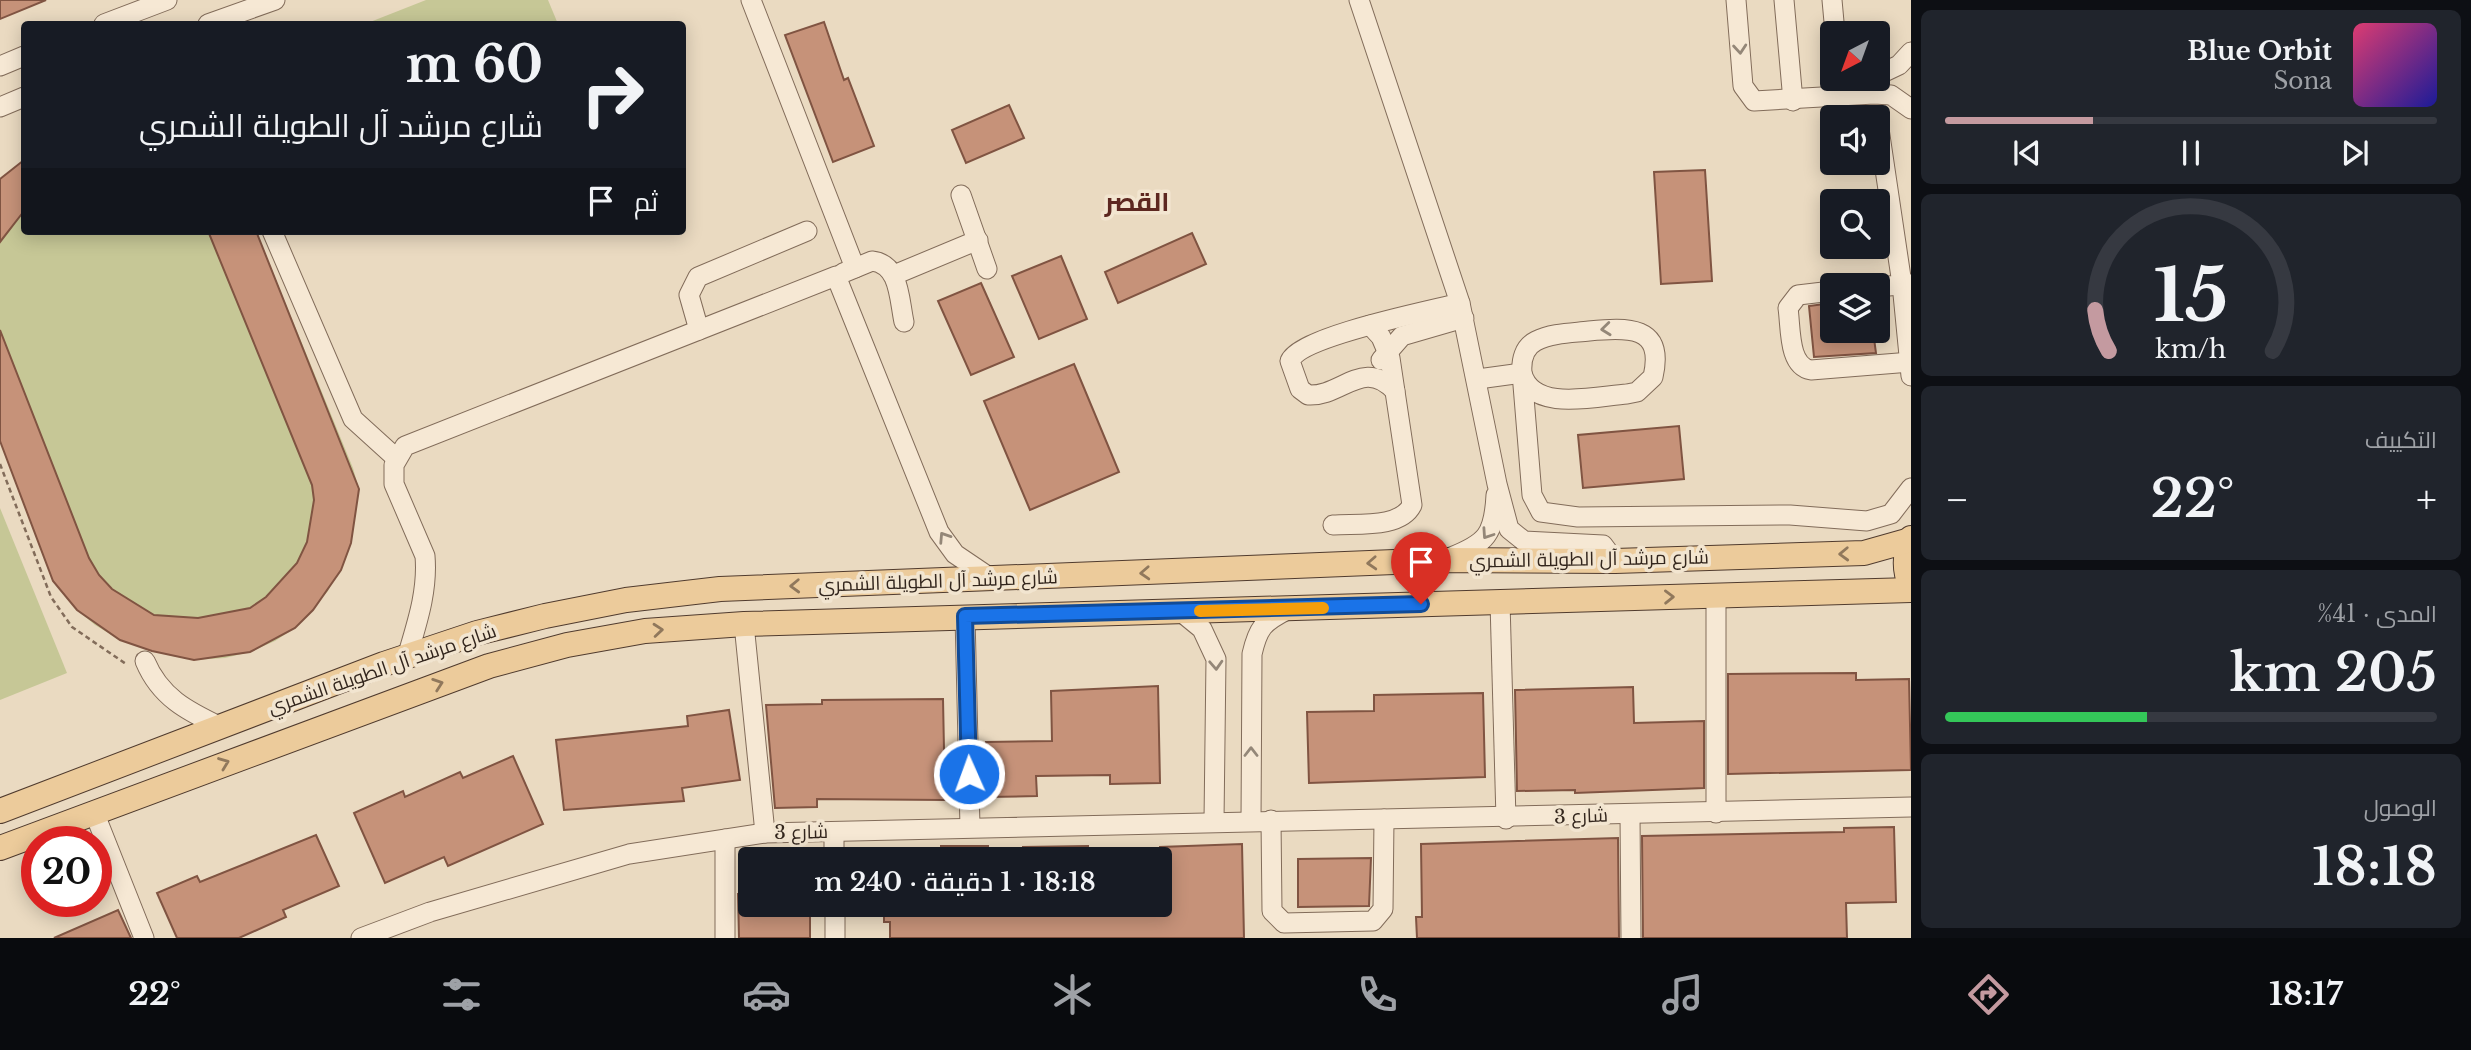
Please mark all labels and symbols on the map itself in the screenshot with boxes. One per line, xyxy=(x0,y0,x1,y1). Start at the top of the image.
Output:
north arrow xyxy=(1820,21,1890,91)
one-way arrow xyxy=(1732,44,1747,55)
district label: القصر xyxy=(1104,186,1169,218)
one-way arrow xyxy=(1600,322,1612,337)
one-way arrow xyxy=(1482,526,1495,539)
one-way arrow xyxy=(939,532,952,545)
pin xyxy=(1391,532,1451,604)
street label: شارع مرشد آل الطويلة الشمري xyxy=(1469,545,1709,576)
one-way arrow xyxy=(1838,546,1849,561)
one-way arrow xyxy=(1366,556,1377,571)
street label: شارع مرشد آل الطويلة الشمري xyxy=(818,565,1058,600)
one-way arrow xyxy=(1139,566,1150,581)
one-way arrow xyxy=(789,579,800,594)
one-way arrow xyxy=(1664,590,1675,605)
street label: شارع مرشد آل الطويلة الشمري xyxy=(265,619,500,722)
one-way arrow xyxy=(653,623,664,638)
one-way arrow xyxy=(1208,660,1223,671)
one-way arrow xyxy=(431,678,443,692)
position arrow xyxy=(932,737,1006,811)
one-way arrow xyxy=(1243,747,1259,757)
one-way arrow xyxy=(218,757,230,771)
street label: شارع 3 xyxy=(1554,804,1608,830)
street label: شارع 3 xyxy=(774,820,828,846)
speed limit sign: 20 xyxy=(21,826,112,917)

